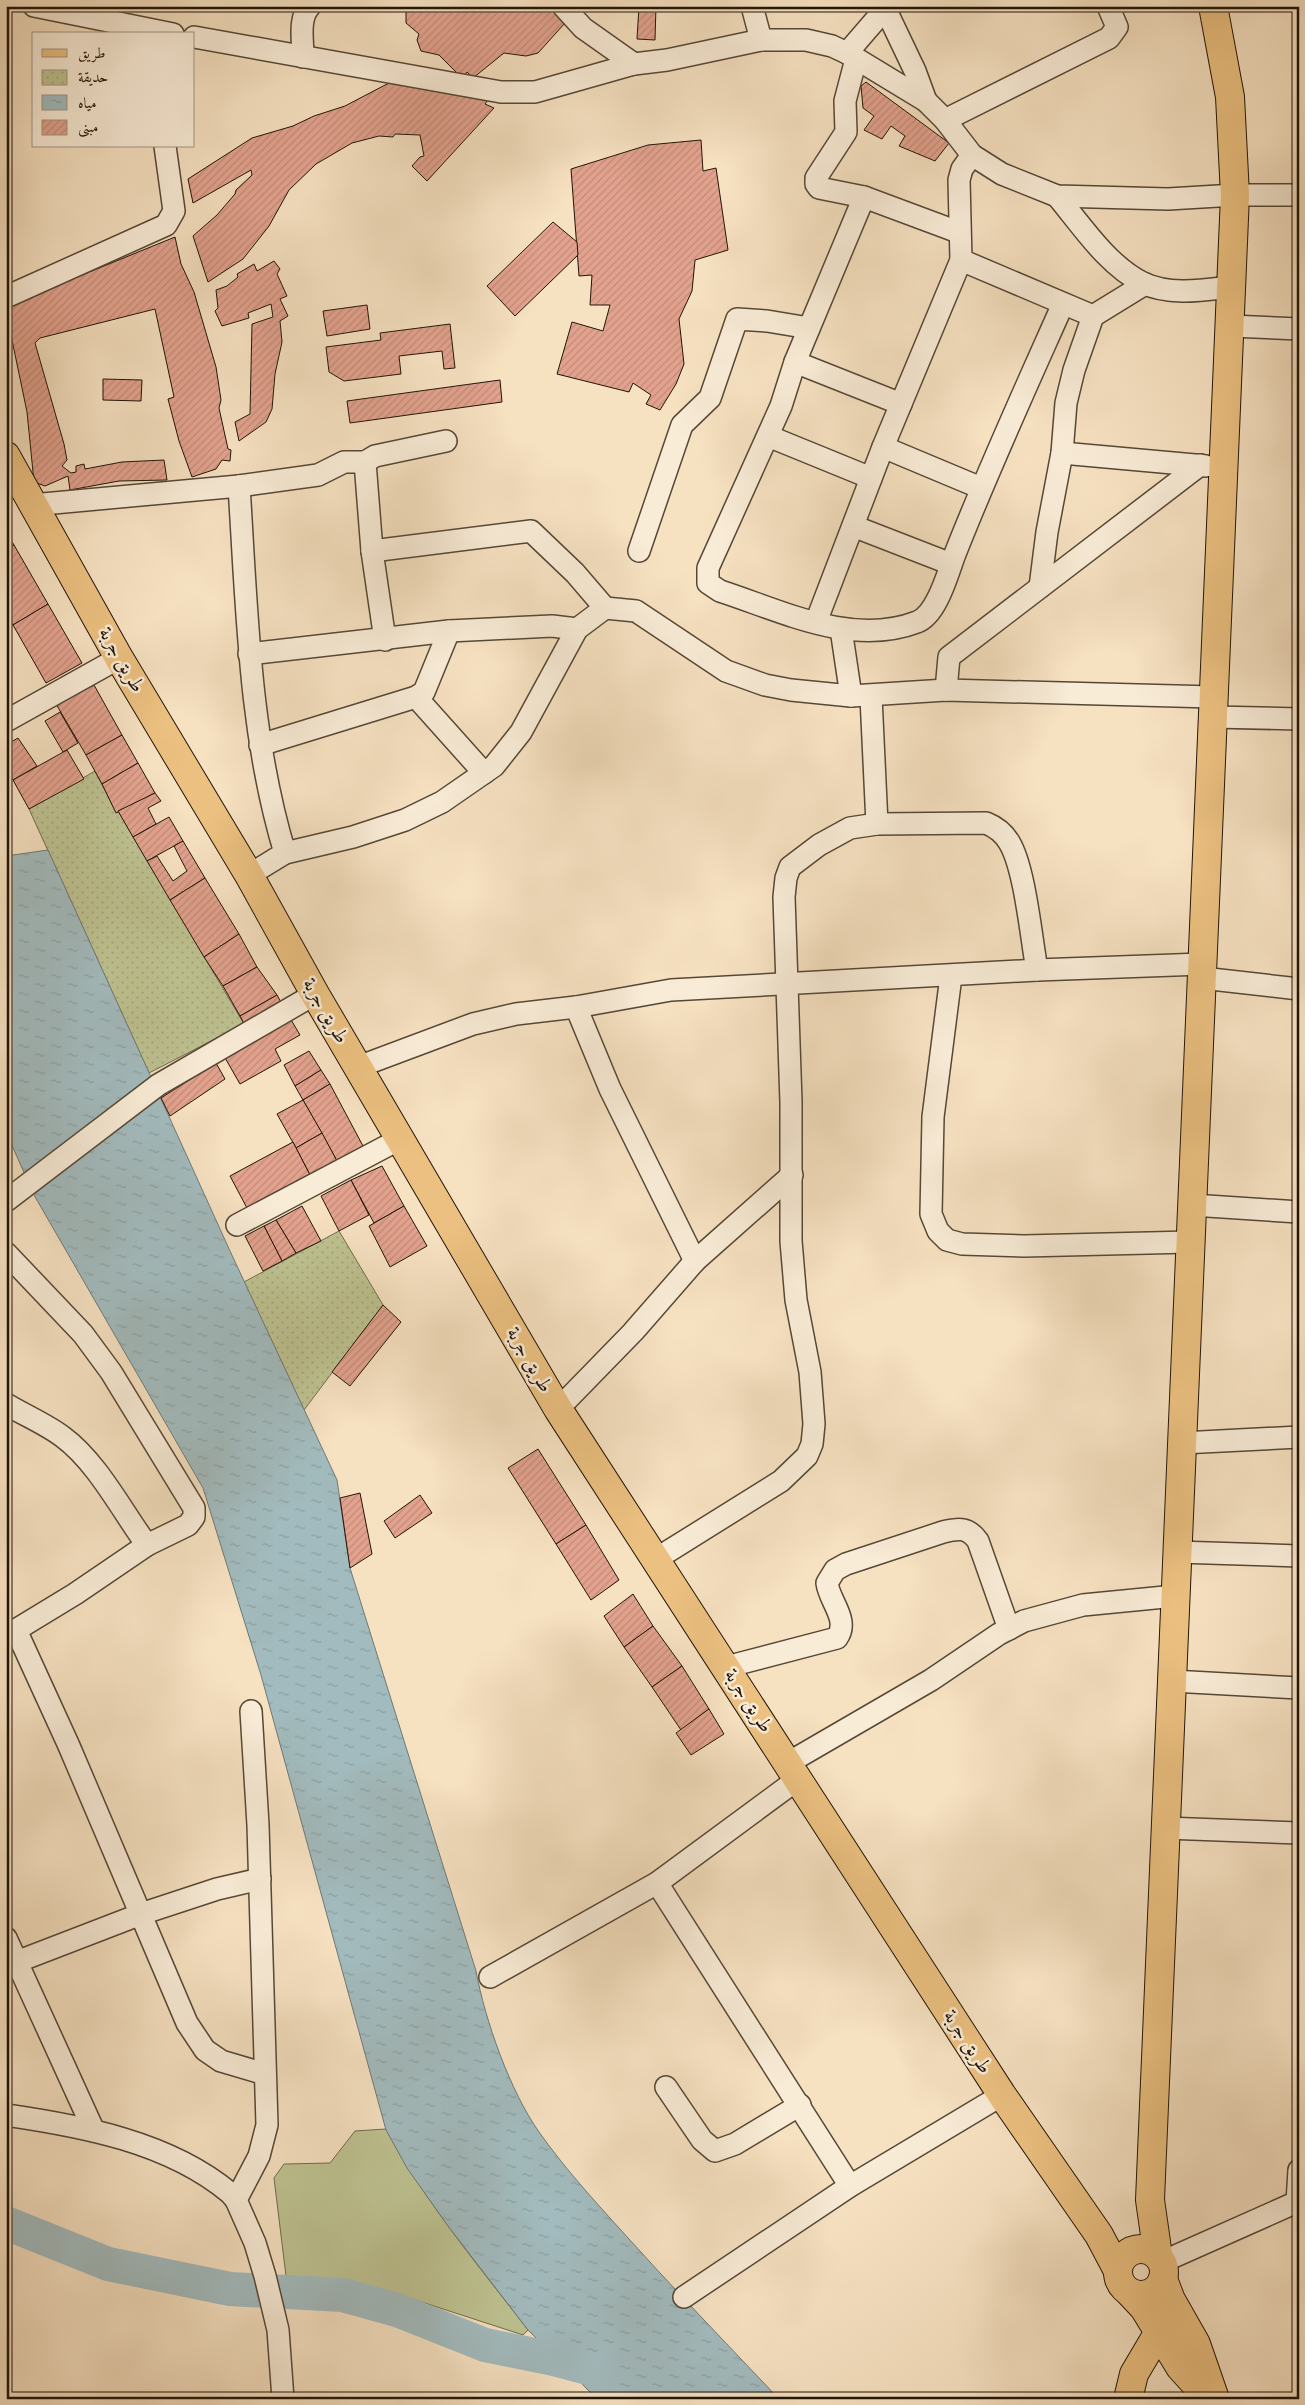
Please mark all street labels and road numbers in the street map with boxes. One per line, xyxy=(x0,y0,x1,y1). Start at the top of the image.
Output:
street label: طريق جربة xyxy=(92,623,150,697)
street label: طريق جربة xyxy=(296,974,354,1048)
street label: طريق جربة xyxy=(500,1323,558,1397)
street label: طريق جربة xyxy=(718,1664,778,1738)
street label: طريق جربة xyxy=(937,2005,997,2079)

